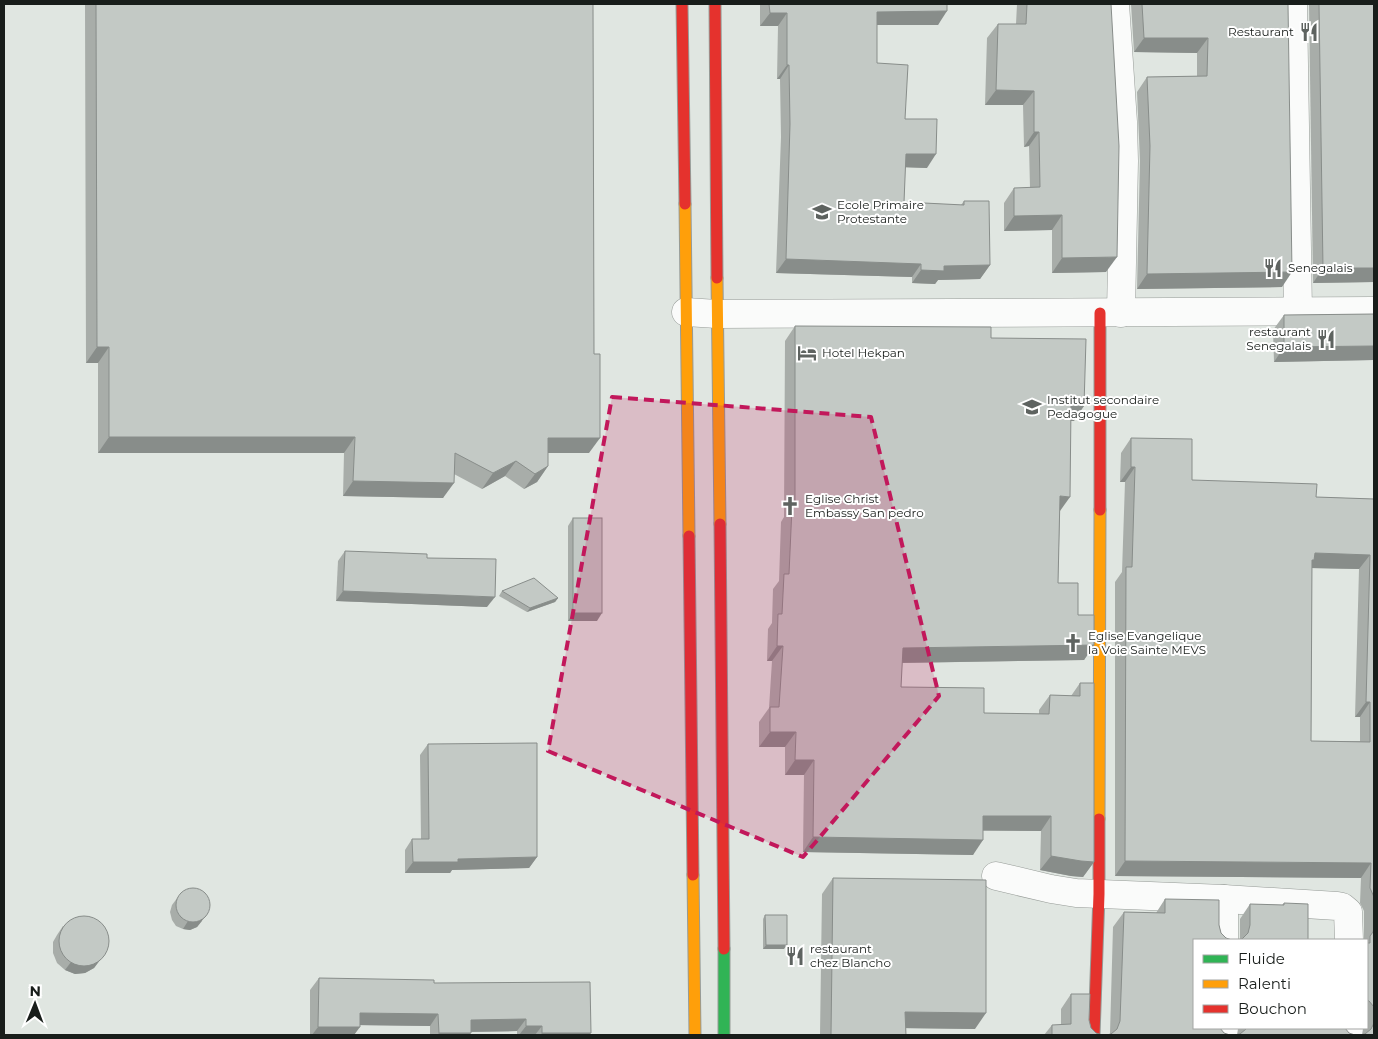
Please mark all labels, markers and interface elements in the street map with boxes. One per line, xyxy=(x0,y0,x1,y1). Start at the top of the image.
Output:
restaurant icon: Restaurant xyxy=(1298,21,1320,43)
place label: Restaurant xyxy=(1228,24,1294,39)
place label: Ecole Primaire Protestante xyxy=(837,197,924,226)
school or university icon: Ecole Primaire Protestante xyxy=(811,201,833,223)
restaurant icon: Senegalais xyxy=(1262,257,1284,279)
place label: Senegalais xyxy=(1288,260,1353,275)
place label: restaurant Senegalais xyxy=(1246,324,1311,353)
restaurant icon: restaurant Senegalais xyxy=(1315,328,1337,350)
hotel icon: Hotel Hekpan xyxy=(796,342,818,364)
place label: Hotel Hekpan xyxy=(822,345,905,360)
place label: Institut secondaire Pedagogue xyxy=(1047,392,1159,421)
school or university icon: Institut secondaire Pedagogue xyxy=(1021,396,1043,418)
place label: Eglise Christ Embassy San pedro xyxy=(805,491,924,520)
church icon: Eglise Christ Embassy San pedro xyxy=(779,495,801,517)
place label: Eglise Evangelique la Voie Sainte MEVS xyxy=(1088,628,1206,657)
church icon: Eglise Evangelique la Voie Sainte MEVS xyxy=(1062,632,1084,654)
legend xyxy=(1193,939,1368,1029)
place label: restaurant chez Blancho xyxy=(810,941,891,970)
restaurant icon: restaurant chez Blancho xyxy=(784,945,806,967)
text: Fluide xyxy=(1238,949,1285,968)
text: Ralenti xyxy=(1238,974,1291,993)
north arrow xyxy=(10,979,60,1029)
text: N xyxy=(29,982,41,1000)
text: Bouchon xyxy=(1238,999,1307,1018)

